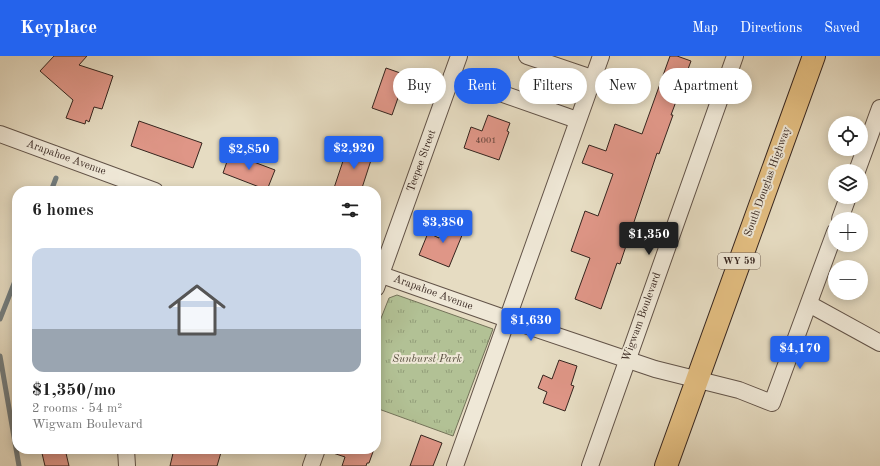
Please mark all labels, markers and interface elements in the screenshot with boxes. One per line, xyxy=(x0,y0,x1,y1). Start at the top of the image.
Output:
text: Keyplace xyxy=(20,19,97,38)
text: Map xyxy=(692,21,718,35)
text: Directions xyxy=(740,21,802,35)
text: Saved xyxy=(824,21,860,35)
chip: Buy xyxy=(393,68,446,104)
chip: Rent xyxy=(454,68,511,104)
chip: Filters xyxy=(519,68,587,104)
chip: New xyxy=(595,68,651,104)
chip: Apartment xyxy=(659,68,752,104)
map controls xyxy=(828,116,868,300)
button: locate xyxy=(828,116,868,156)
street label: South Douglas Highway xyxy=(743,125,793,238)
street label: Teepee Street xyxy=(406,128,438,194)
pin: $2,920 xyxy=(321,136,387,170)
house number: 4001 xyxy=(476,136,496,145)
pin: $2,850 xyxy=(216,137,282,171)
street label: Arapahoe Avenue xyxy=(25,138,107,178)
text: $2,920 xyxy=(333,142,375,155)
text: $2,850 xyxy=(228,143,270,156)
button: layers xyxy=(828,164,868,204)
icon: filters xyxy=(339,199,361,221)
text: 6 homes xyxy=(32,202,94,219)
pin: $3,380 xyxy=(410,210,476,244)
button: + xyxy=(828,212,868,252)
text: $3,380 xyxy=(422,216,464,229)
pin: $1,350 xyxy=(616,222,682,256)
text: $1,350 xyxy=(628,228,670,241)
road number: WY 59 xyxy=(718,253,760,269)
button: − xyxy=(828,260,868,300)
street label: Wigwam Boulevard xyxy=(621,271,663,363)
street label: Arapahoe Avenue xyxy=(392,273,474,313)
icon: home xyxy=(161,274,233,346)
pin: $1,630 xyxy=(498,308,564,342)
text: $1,630 xyxy=(510,314,552,327)
pin: $4,170 xyxy=(767,336,833,370)
text: $4,170 xyxy=(779,342,821,355)
park label: Sunburst Park xyxy=(392,354,462,365)
text: $1,350/mo xyxy=(32,382,116,399)
text: 2 rooms · 54 m² xyxy=(32,402,122,415)
text: Wigwam Boulevard xyxy=(32,418,143,431)

